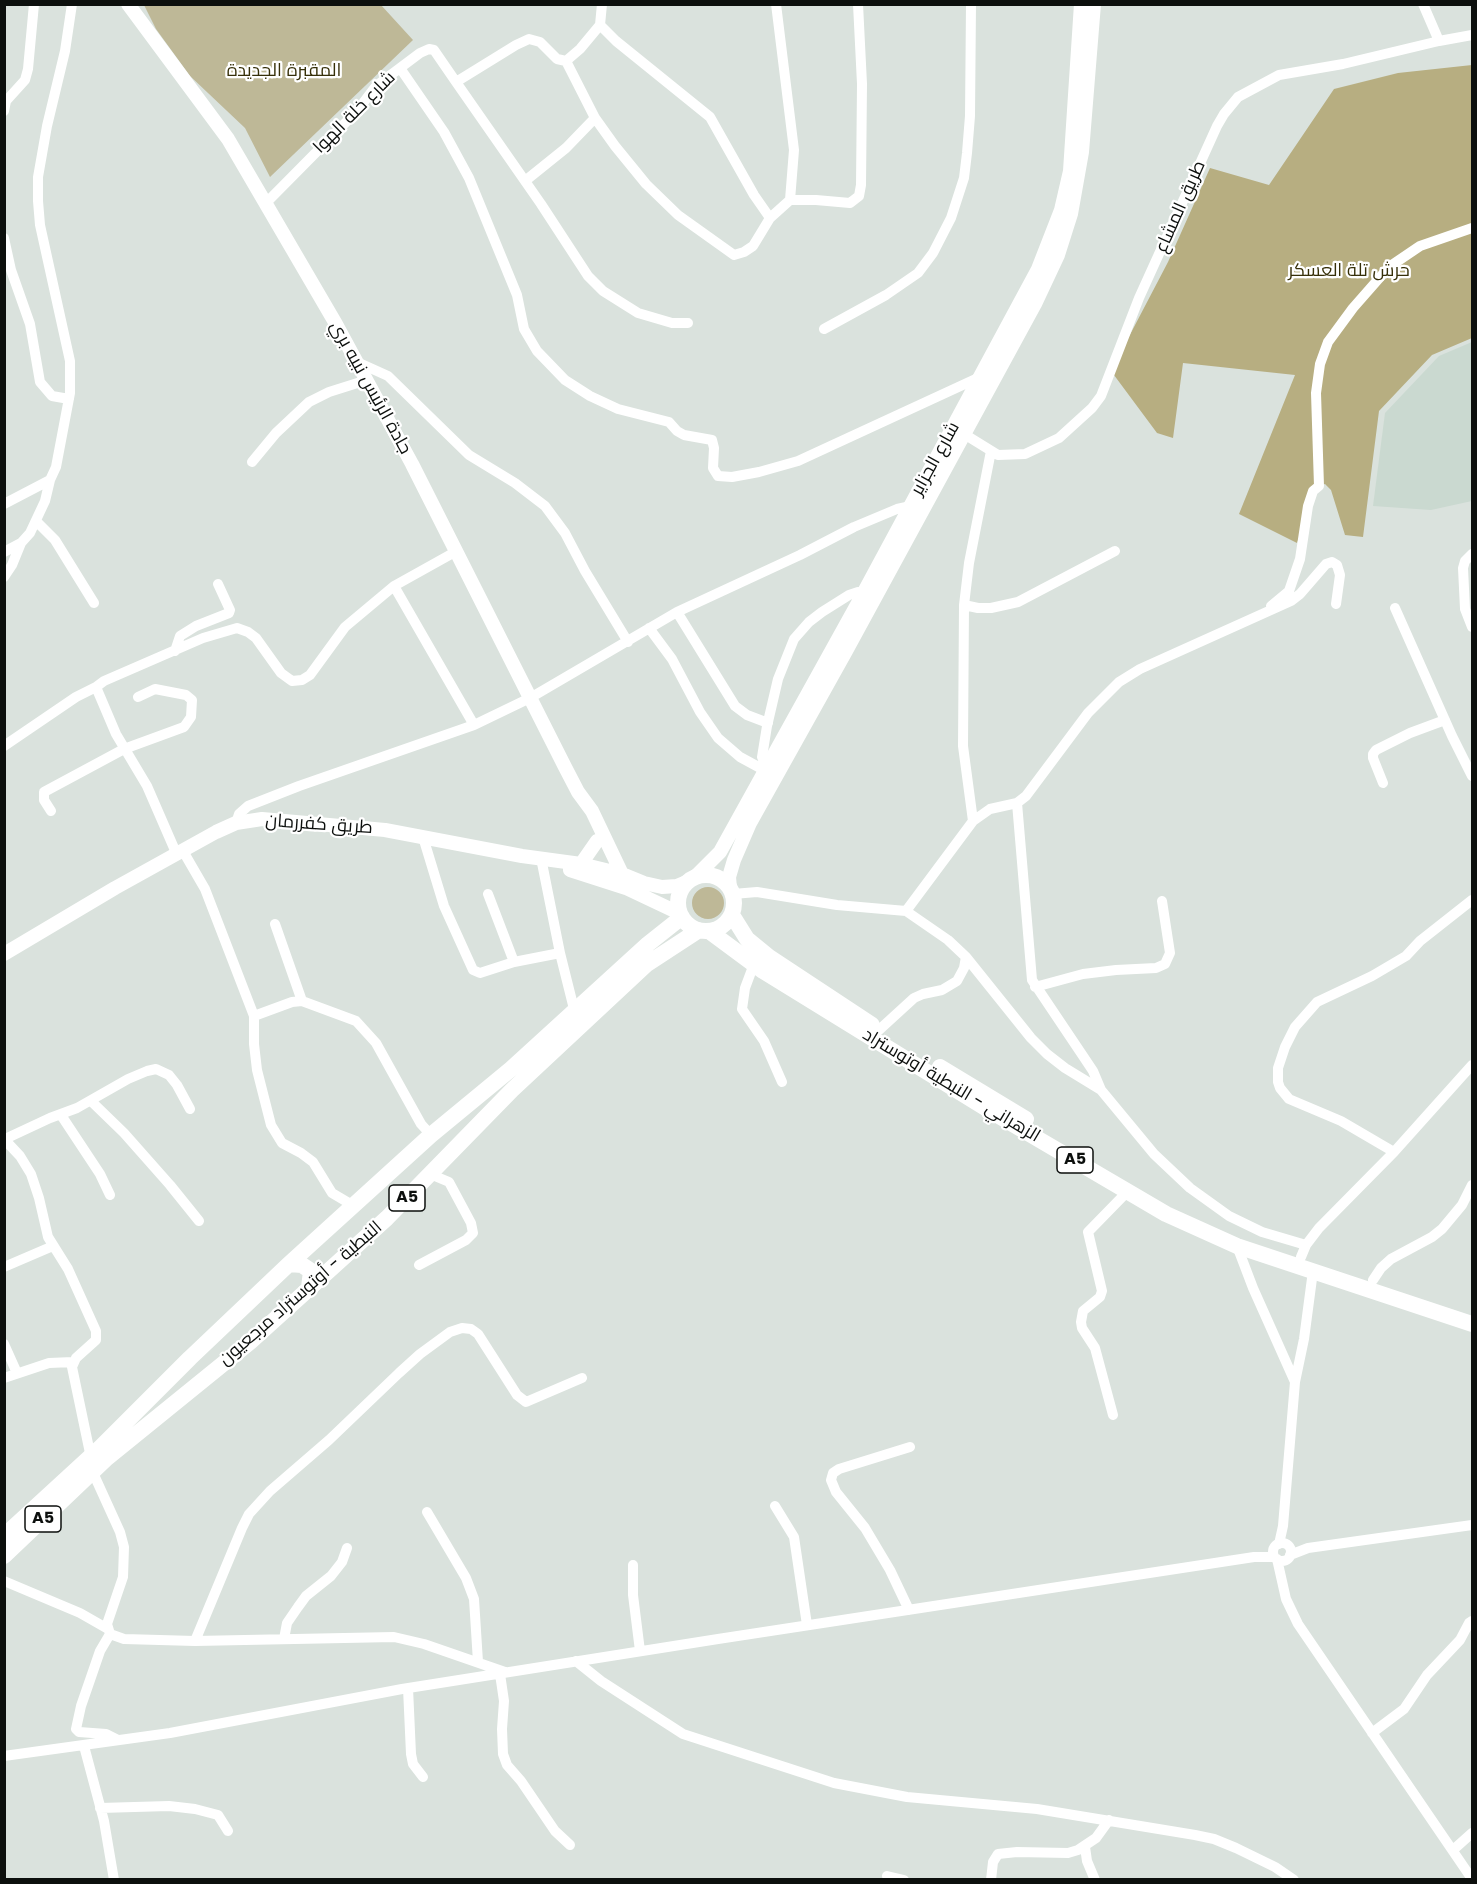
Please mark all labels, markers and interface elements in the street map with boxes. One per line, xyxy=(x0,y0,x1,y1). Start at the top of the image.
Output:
park label: المقبرة الجديدة xyxy=(227,60,341,82)
street label: شارع خلة الهوا xyxy=(309,67,401,159)
street label: طريق المشاع xyxy=(1151,158,1211,256)
park label: حرش تلة العسكر xyxy=(1288,260,1410,282)
street label: جادة الرئيس نبيه بري xyxy=(324,318,416,458)
street label: شارع الجزاير xyxy=(907,418,965,500)
street label: طريق كفررمان xyxy=(265,810,373,840)
street label: الزهراني - النبطية أوتوستراد xyxy=(858,1024,1044,1148)
road number: A5 xyxy=(1057,1147,1093,1173)
road number: A5 xyxy=(389,1185,425,1211)
street label: النبطية - أوتوستراد مرجعيون xyxy=(215,1217,387,1371)
road number: A5 xyxy=(25,1506,61,1532)

